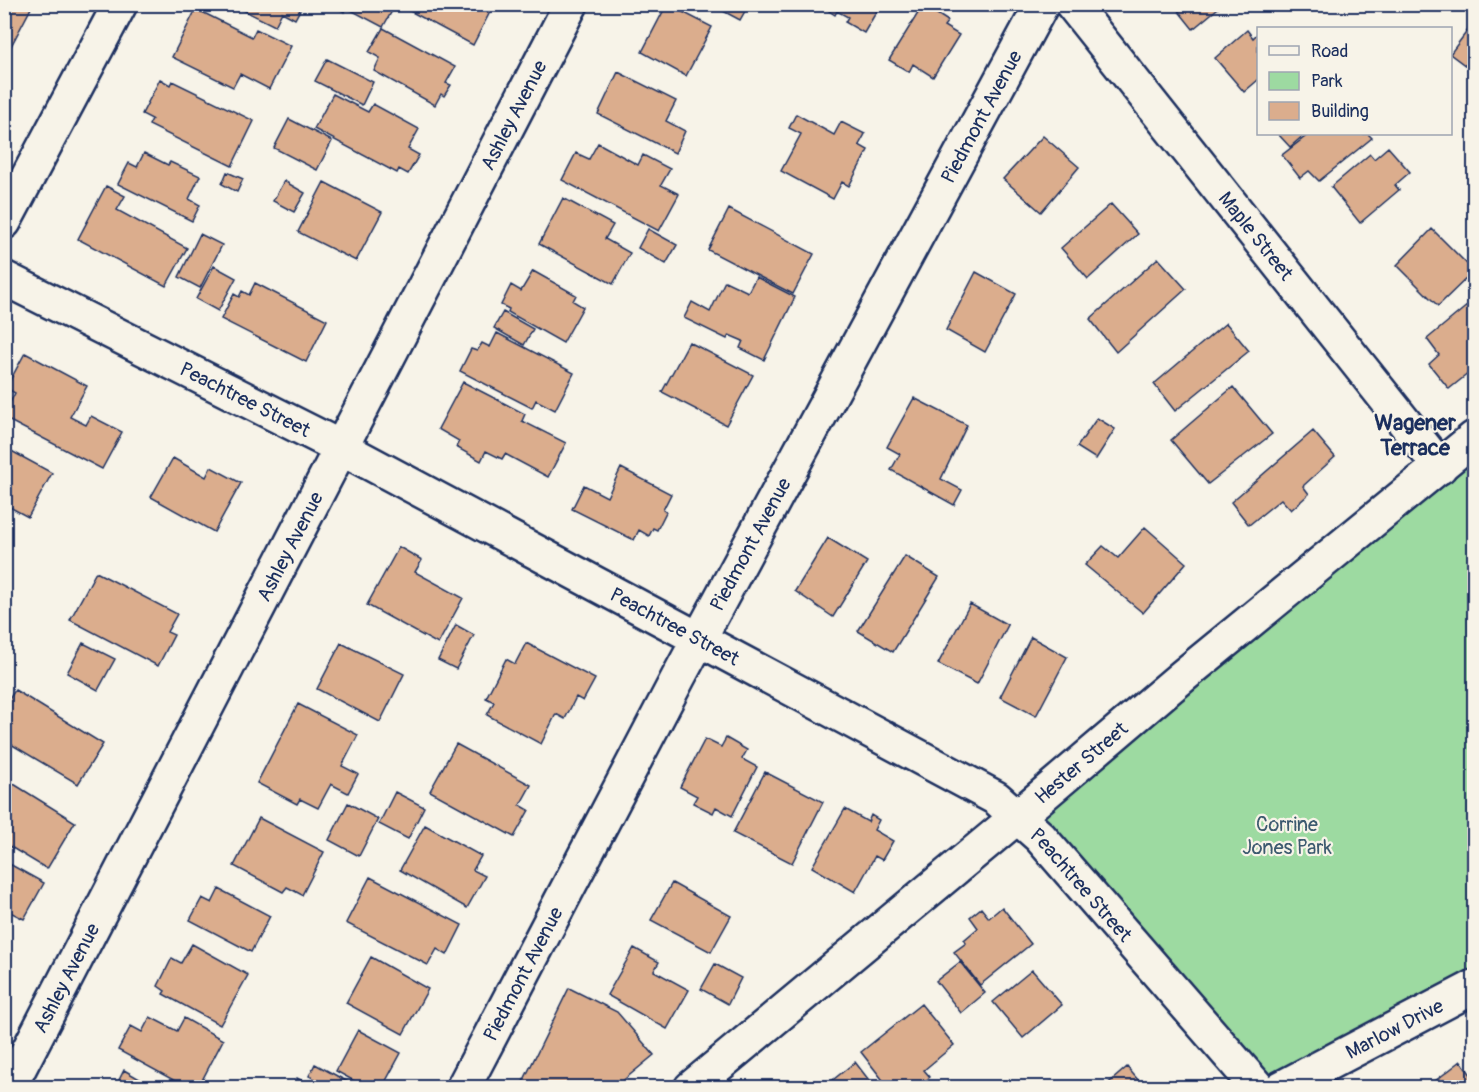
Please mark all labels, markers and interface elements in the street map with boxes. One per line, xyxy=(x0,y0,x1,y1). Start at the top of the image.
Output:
legend xyxy=(1257,27,1452,135)
text: Road xyxy=(1311,40,1348,63)
street label: Piedmont Avenue xyxy=(935,46,1027,187)
street label: Ashley Avenue xyxy=(475,56,552,174)
text: Park xyxy=(1311,70,1343,93)
text: Building xyxy=(1311,100,1369,123)
street label: Maple Street xyxy=(1213,186,1300,286)
street label: Peachtree Street xyxy=(176,356,316,443)
district label: Wagener Terrace xyxy=(1374,409,1457,462)
street label: Piedmont Avenue xyxy=(704,473,796,615)
street label: Ashley Avenue xyxy=(251,487,329,606)
street label: Peachtree Street xyxy=(606,581,745,671)
street label: Hester Street xyxy=(1029,715,1133,809)
park label: Corrine Jones Park xyxy=(1242,812,1332,860)
street label: Peachtree Street xyxy=(1025,822,1138,948)
street label: Piedmont Avenue xyxy=(478,902,568,1045)
street label: Ashley Avenue xyxy=(27,919,105,1037)
street label: Marlow Drive xyxy=(1341,993,1448,1064)

